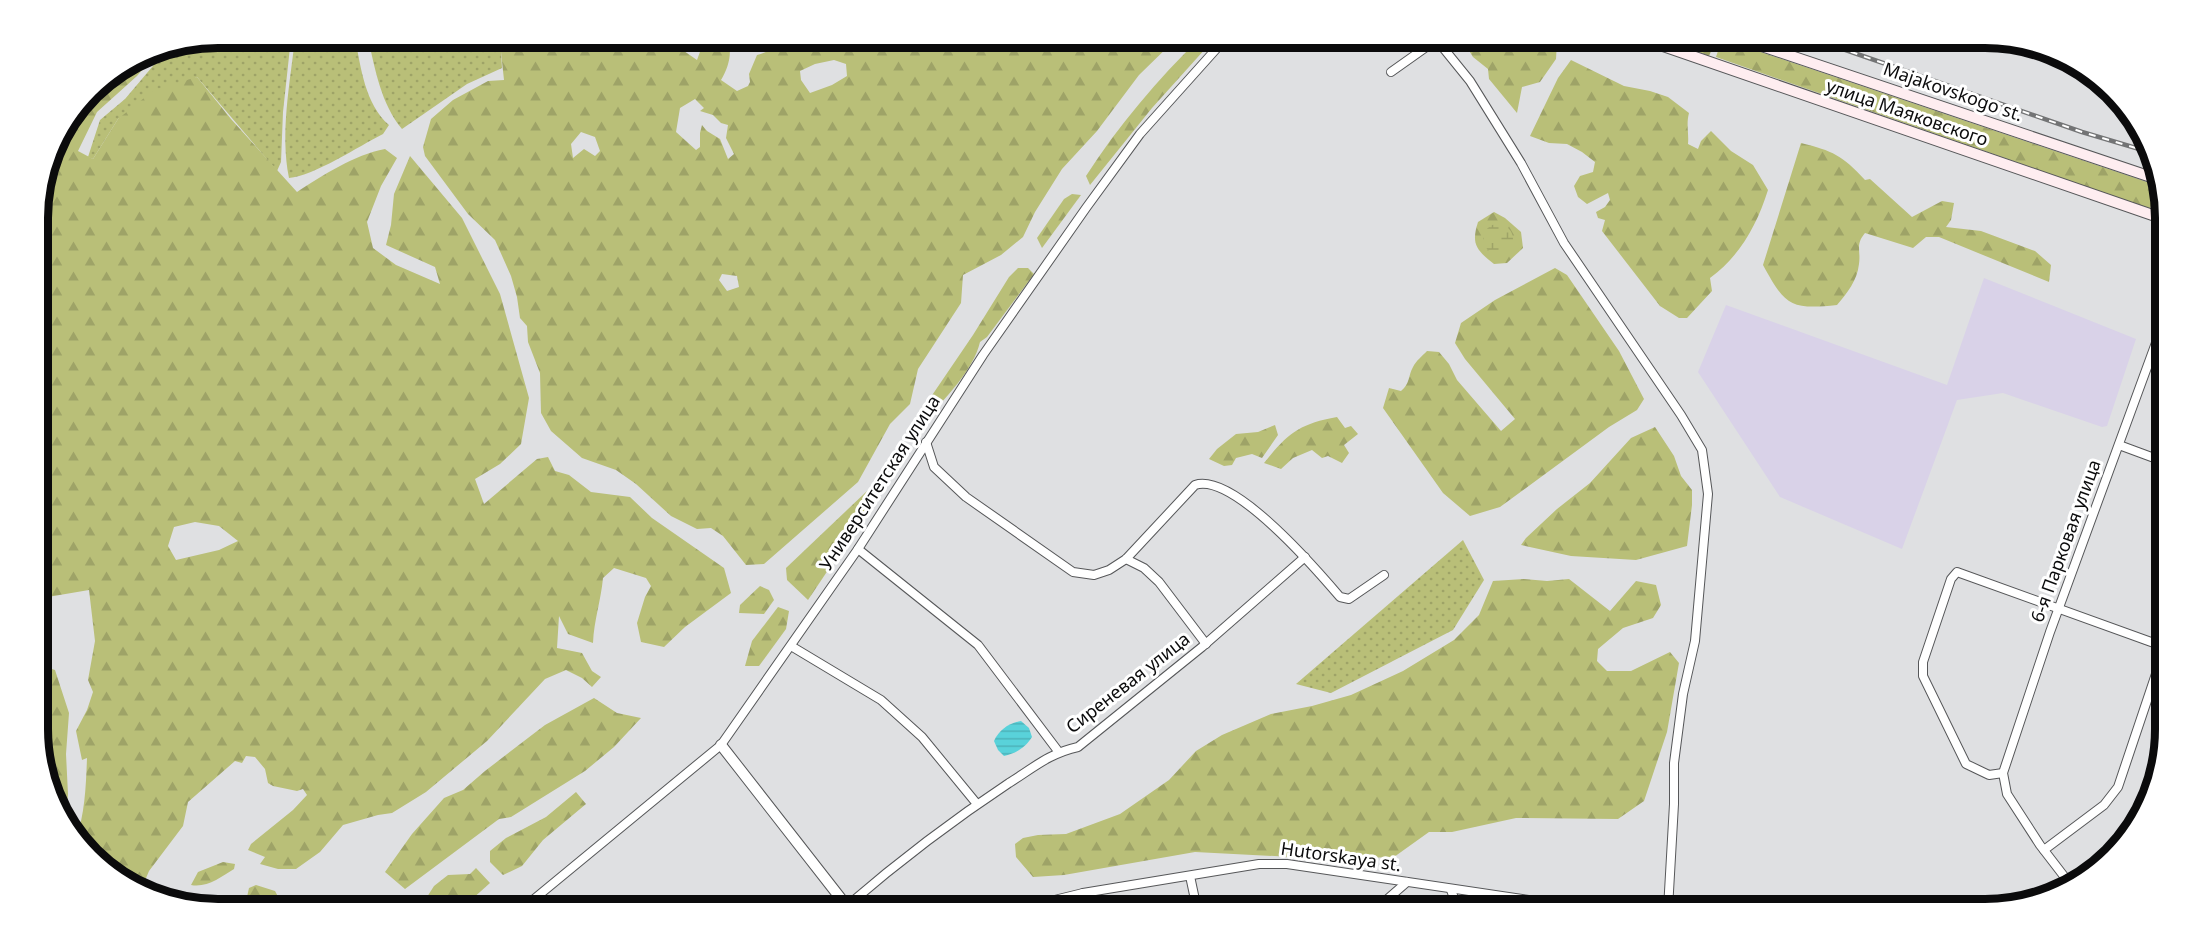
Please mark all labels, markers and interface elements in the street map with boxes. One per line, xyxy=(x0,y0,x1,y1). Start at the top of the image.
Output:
street label: Majakovskogo st. xyxy=(1880,56,2026,126)
street label: улица Маяковского xyxy=(1823,73,1991,151)
street label: Университетская улица xyxy=(813,390,945,575)
street label: 6-я Парковая улица xyxy=(2024,456,2106,625)
street label: Сиреневая улица xyxy=(1061,626,1194,738)
street label: Hutorskaya st. xyxy=(1279,836,1403,876)

